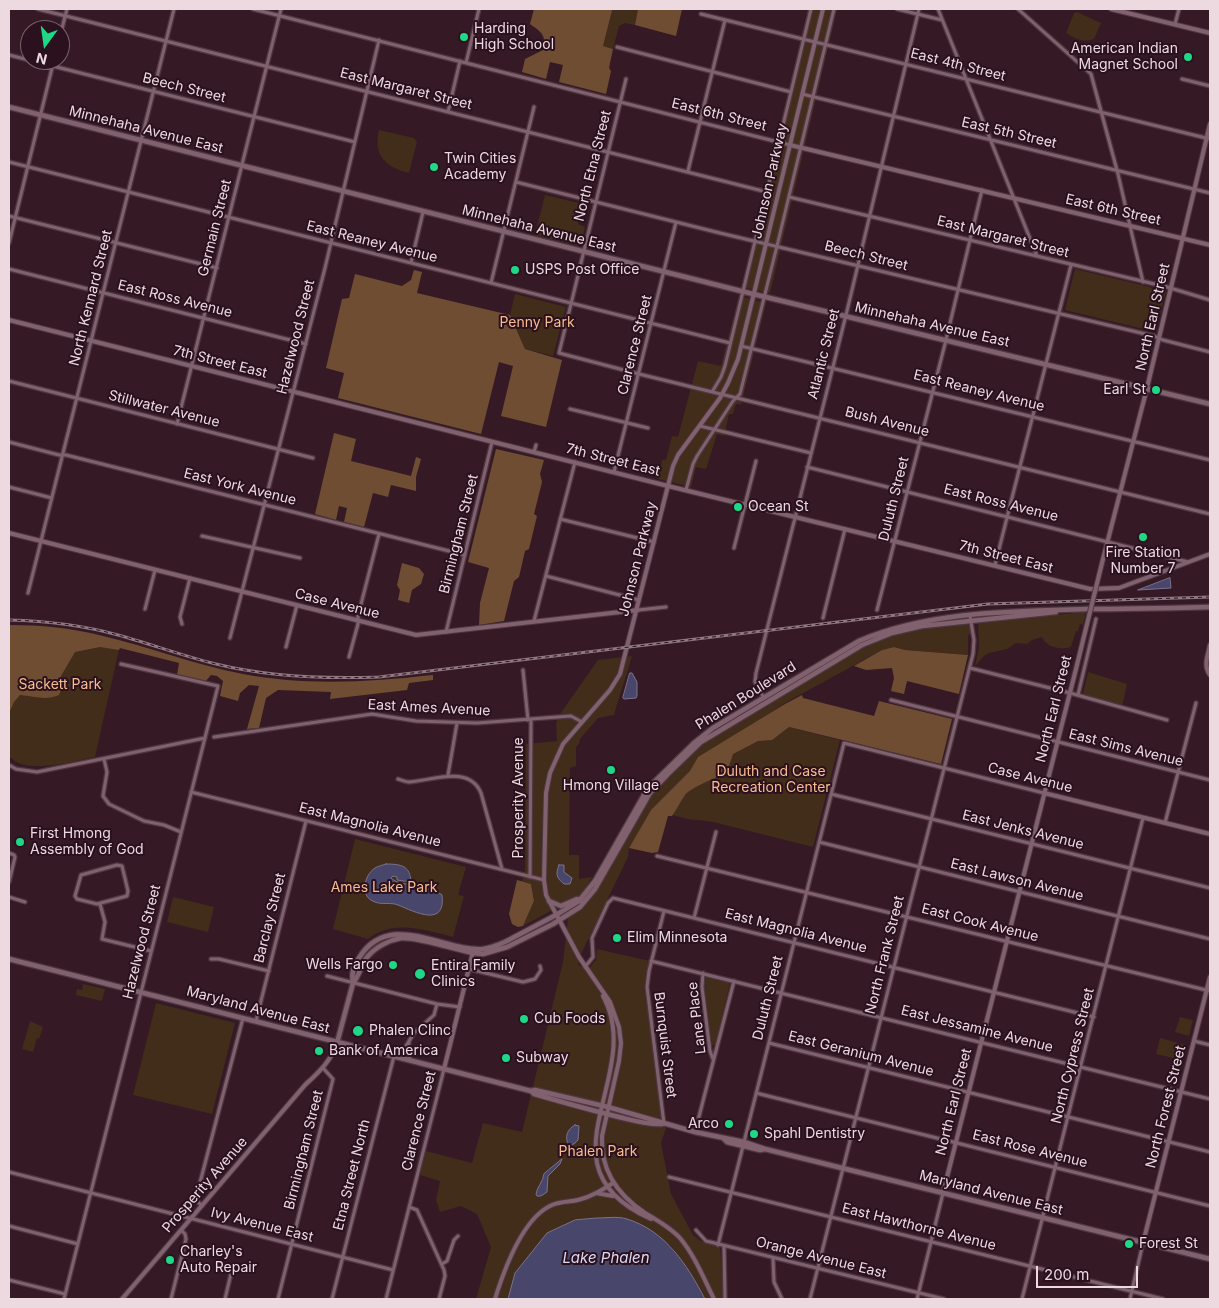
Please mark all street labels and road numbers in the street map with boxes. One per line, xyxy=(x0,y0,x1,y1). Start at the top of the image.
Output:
street label: East 4th Street xyxy=(909,45,1007,85)
street label: East Margaret Street xyxy=(338,64,474,114)
street label: Beech Street xyxy=(141,70,227,106)
street label: East 6th Street xyxy=(670,95,768,135)
street label: Minnehaha Avenue East xyxy=(67,103,225,157)
street label: North Etna Street xyxy=(571,109,615,223)
street label: East 5th Street xyxy=(960,114,1058,152)
street label: Johnson Parkway xyxy=(749,122,791,240)
street label: Germain Street xyxy=(195,178,235,278)
street label: East 6th Street xyxy=(1064,191,1162,229)
street label: Minnehaha Avenue East xyxy=(460,202,618,256)
street label: East Margaret Street xyxy=(935,212,1071,262)
street label: East Reaney Avenue xyxy=(305,218,439,266)
street label: North Kennard Street xyxy=(66,228,116,368)
street label: Beech Street xyxy=(823,238,909,274)
street label: North Earl Street xyxy=(1132,262,1174,372)
street label: East Ross Avenue xyxy=(116,277,234,321)
street label: Hazelwood Street xyxy=(274,278,318,396)
street label: Clarence Street xyxy=(614,293,656,397)
street label: Minnehaha Avenue East xyxy=(853,299,1011,351)
street label: Atlantic Street xyxy=(805,307,843,401)
street label: 7th Street East xyxy=(171,342,269,382)
street label: East Reaney Avenue xyxy=(912,367,1046,415)
street label: Stillwater Avenue xyxy=(107,387,221,431)
street label: Bush Avenue xyxy=(843,403,931,441)
street label: 7th Street East xyxy=(564,440,662,480)
street label: Duluth Street xyxy=(875,455,913,543)
street label: East York Avenue xyxy=(182,465,298,509)
street label: Birmingham Street xyxy=(436,473,482,595)
street label: East Ross Avenue xyxy=(942,481,1060,525)
street label: Johnson Parkway xyxy=(616,500,660,618)
street label: 7th Street East xyxy=(957,537,1055,577)
street label: Case Avenue xyxy=(293,585,381,623)
street label: North Earl Street xyxy=(1033,654,1075,764)
street label: Phalen Boulevard xyxy=(693,658,799,734)
street label: East Ames Avenue xyxy=(367,696,491,720)
street label: East Sims Avenue xyxy=(1067,726,1185,770)
street label: Prosperity Avenue xyxy=(511,737,527,859)
street label: Case Avenue xyxy=(986,759,1074,797)
street label: East Magnolia Avenue xyxy=(297,799,443,851)
street label: East Jenks Avenue xyxy=(960,807,1086,853)
street label: East Lawson Avenue xyxy=(949,855,1085,905)
street label: Barclay Street xyxy=(251,871,289,965)
street label: Hazelwood Street xyxy=(120,883,164,1001)
street label: North Frank Street xyxy=(862,894,908,1016)
street label: East Cook Avenue xyxy=(920,900,1040,946)
street label: East Magnolia Avenue xyxy=(723,905,869,957)
street label: Duluth Street xyxy=(749,954,787,1042)
street label: Lane Place xyxy=(684,981,710,1055)
street label: Maryland Avenue East xyxy=(185,983,331,1037)
street label: North Cypress Street xyxy=(1048,986,1098,1126)
street label: Burnquist Street xyxy=(650,991,680,1099)
street label: East Jessamine Avenue xyxy=(899,1002,1055,1056)
street label: East Geranium Avenue xyxy=(787,1028,935,1080)
street label: North Forest Street xyxy=(1143,1044,1189,1170)
street label: North Earl Street xyxy=(933,1047,975,1157)
street label: Clarence Street xyxy=(398,1069,440,1173)
street label: Birmingham Street xyxy=(281,1089,327,1211)
street label: Etna Street North xyxy=(330,1118,374,1232)
street label: East Rose Avenue xyxy=(971,1127,1089,1171)
street label: Prosperity Avenue xyxy=(159,1134,251,1236)
street label: Maryland Avenue East xyxy=(917,1167,1065,1219)
street label: East Hawthorne Avenue xyxy=(840,1200,998,1254)
street label: Ivy Avenue East xyxy=(209,1204,315,1246)
street label: Orange Avenue East xyxy=(754,1234,888,1282)

